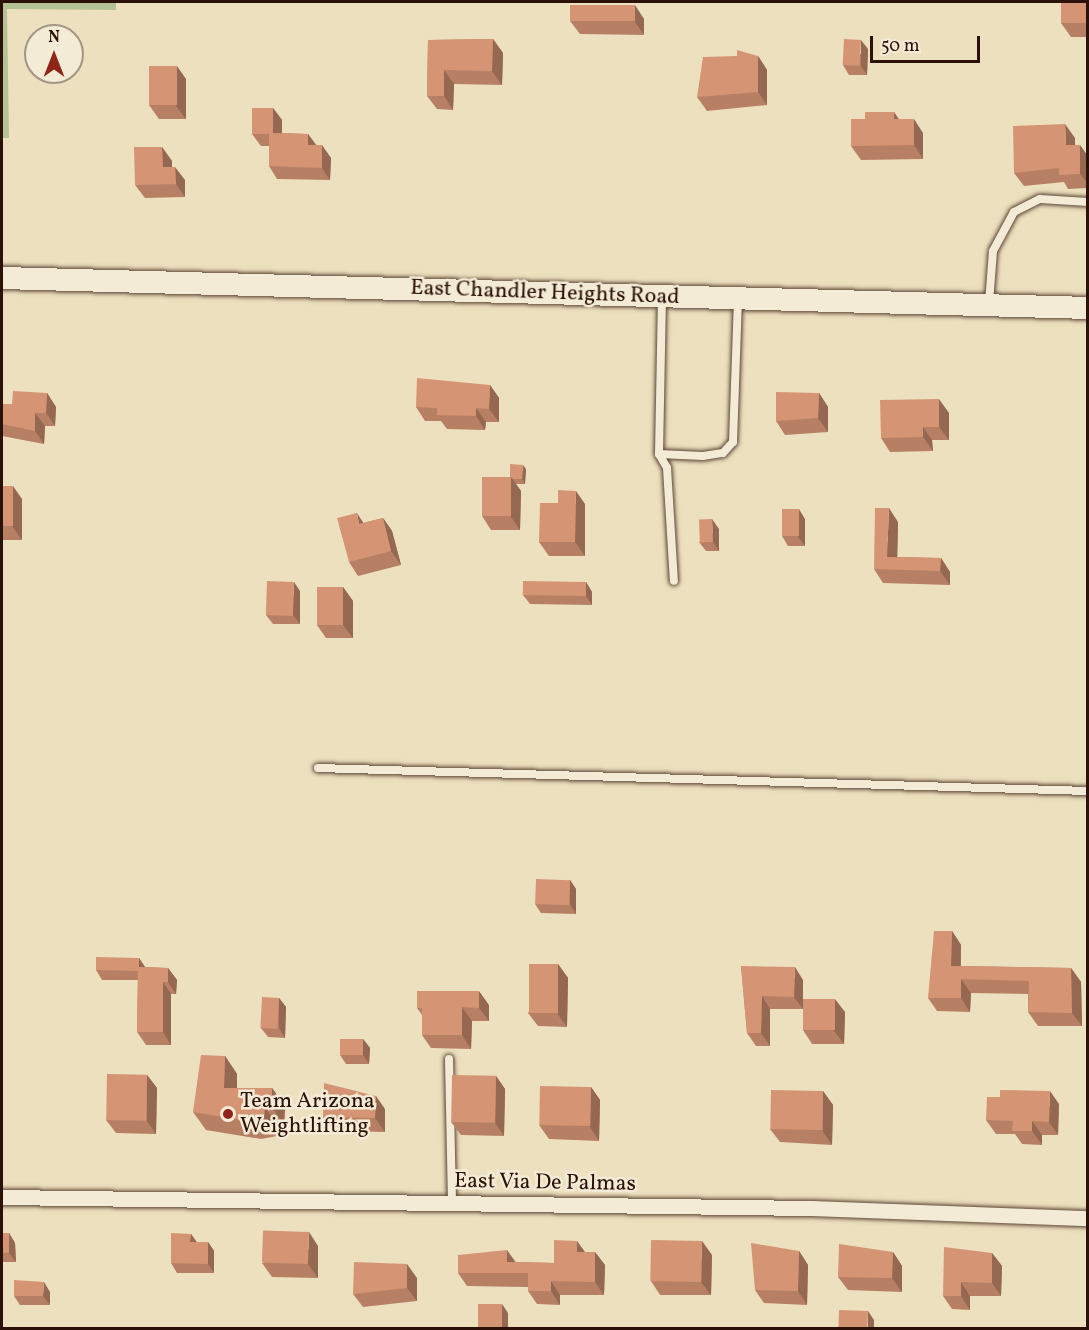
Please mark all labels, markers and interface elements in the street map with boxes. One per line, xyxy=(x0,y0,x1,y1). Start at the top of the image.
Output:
north arrow xyxy=(24,24,84,84)
scale bar xyxy=(873,24,982,62)
text: N xyxy=(48,27,60,49)
text: 50 m xyxy=(881,34,920,59)
street label: East Chandler Heights Road xyxy=(410,275,680,311)
place label: Team Arizona Weightlifting xyxy=(240,1088,375,1140)
marker: Team Arizona Weightlifting xyxy=(221,1107,235,1121)
street label: East Via De Palmas xyxy=(453,1168,637,1198)

